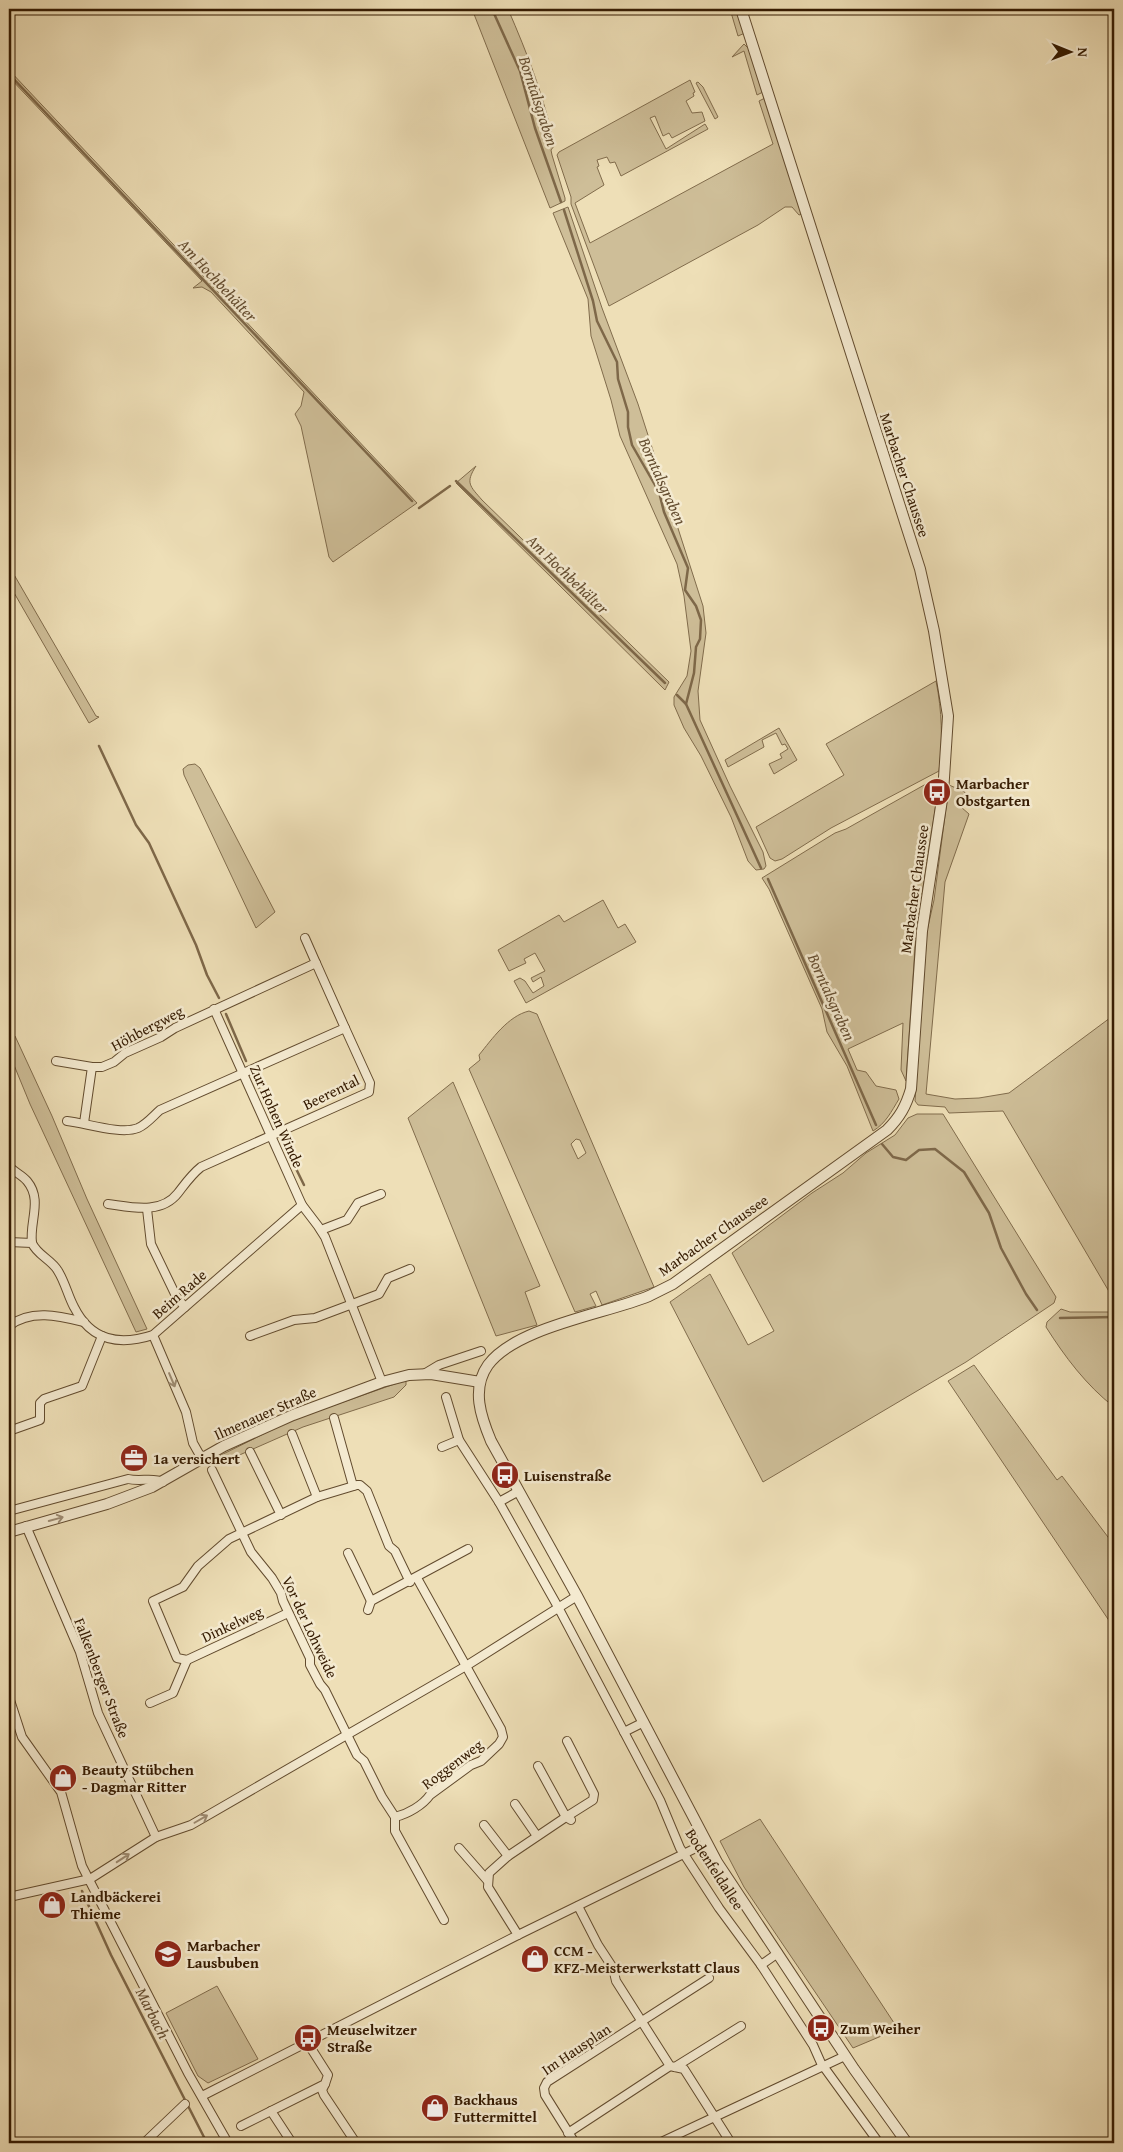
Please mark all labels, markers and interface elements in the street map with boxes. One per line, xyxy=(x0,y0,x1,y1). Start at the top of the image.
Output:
north arrow xyxy=(1046,28,1096,78)
text: N xyxy=(1073,47,1093,58)
water label: Borntalsgraben xyxy=(513,52,565,149)
water label: Am Hochbehälter xyxy=(172,232,264,328)
street label: Marbacher Chaussee xyxy=(875,410,935,540)
water label: Borntalsgraben xyxy=(633,433,693,529)
water label: Am Hochbehälter xyxy=(521,528,615,620)
place label: Marbacher Obstgarten xyxy=(956,773,1030,811)
bus stop icon: Marbacher Obstgarten xyxy=(922,777,952,807)
street label: Marbacher Chaussee xyxy=(895,823,933,955)
water label: Borntalsgraben xyxy=(802,949,862,1045)
street label: Höhbergweg xyxy=(107,1000,187,1056)
street label: Zur Hohen Winde xyxy=(245,1061,309,1171)
street label: Beerental xyxy=(299,1069,363,1115)
street label: Marbacher Chaussee xyxy=(654,1189,772,1281)
street label: Beim Rade xyxy=(147,1264,211,1324)
one-way arrow xyxy=(168,1372,178,1387)
street label: Ilmenauer Straße xyxy=(211,1381,319,1445)
office icon: 1a versichert xyxy=(119,1443,149,1473)
place label: 1a versichert xyxy=(153,1448,240,1469)
bus stop icon: Luisenstraße xyxy=(490,1460,520,1490)
place label: Luisenstraße xyxy=(524,1465,611,1486)
one-way arrow xyxy=(47,1513,63,1523)
street label: Vor der Lohweide xyxy=(277,1572,343,1682)
street label: Dinkelweg xyxy=(198,1600,266,1647)
street label: Falkenberger Straße xyxy=(69,1615,135,1741)
street label: Roggenweg xyxy=(417,1734,487,1794)
place label: Beauty Stübchen - Dagmar Ritter xyxy=(82,1759,194,1797)
shop icon: Beauty Stübchen - Dagmar Ritter xyxy=(48,1763,78,1793)
one-way arrow xyxy=(194,1814,209,1824)
street label: Bodenfeldallee xyxy=(681,1824,749,1914)
one-way arrow xyxy=(116,1852,130,1863)
place label: Landbäckerei Thieme xyxy=(71,1886,161,1924)
shop icon: Landbäckerei Thieme xyxy=(37,1890,67,1920)
place label: Marbacher Lausbuben xyxy=(187,1935,260,1973)
school or university icon: Marbacher Lausbuben xyxy=(153,1939,183,1969)
place label: CCM - KFZ-Meisterwerkstatt Claus xyxy=(554,1940,740,1978)
shop icon: CCM - KFZ-Meisterwerkstatt Claus xyxy=(520,1944,550,1974)
water label: Marbach xyxy=(130,1983,176,2043)
bus stop icon: Zum Weiher xyxy=(806,2013,836,2043)
street label: Im Hausplan xyxy=(537,2018,615,2080)
place label: Zum Weiher xyxy=(840,2018,920,2039)
place label: Meuselwitzer Straße xyxy=(327,2019,417,2057)
bus stop icon: Meuselwitzer Straße xyxy=(293,2023,323,2053)
place label: Backhaus Futtermittel xyxy=(454,2089,537,2127)
shop icon: Backhaus Futtermittel xyxy=(420,2093,450,2123)

